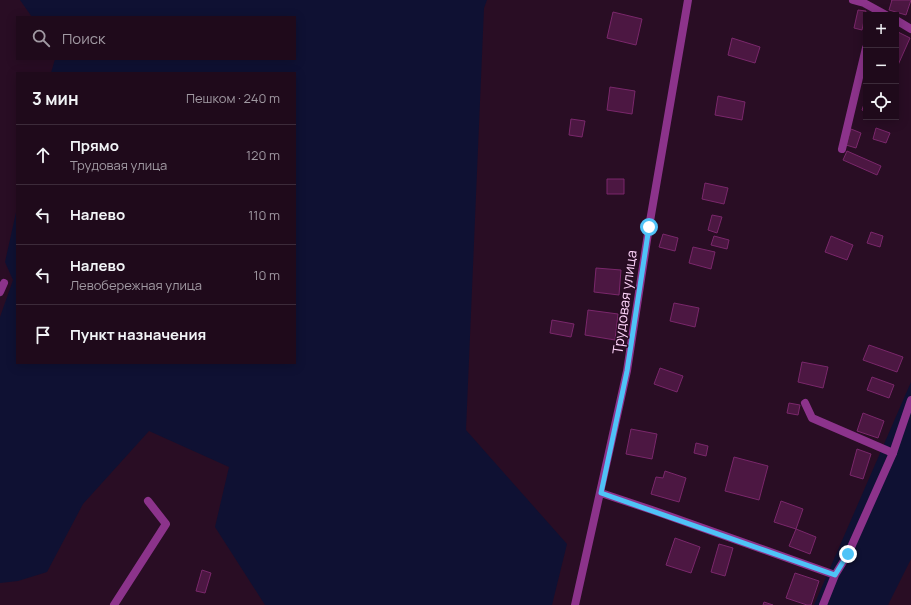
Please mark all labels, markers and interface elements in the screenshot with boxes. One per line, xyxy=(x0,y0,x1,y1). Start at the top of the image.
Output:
map controls xyxy=(863,12,899,120)
button: + xyxy=(863,12,899,48)
search box xyxy=(16,16,296,60)
icon: search xyxy=(30,27,52,49)
text: Поиск xyxy=(62,28,106,49)
button: − xyxy=(863,48,899,84)
button: locate xyxy=(863,84,899,120)
text: 3 мин xyxy=(32,87,79,110)
text: Пешком · 240 m xyxy=(186,89,280,107)
text: Прямо xyxy=(70,135,119,156)
icon: ahead xyxy=(32,144,54,166)
text: 120 m xyxy=(246,146,280,164)
text: Трудовая улица xyxy=(70,156,167,174)
icon: left xyxy=(32,204,54,226)
text: Налево xyxy=(70,204,125,225)
text: 110 m xyxy=(248,206,280,224)
route start xyxy=(640,218,658,236)
street label: Трудовая улица xyxy=(607,249,641,355)
text: Налево xyxy=(70,255,125,276)
icon: left xyxy=(32,264,54,286)
text: 10 m xyxy=(253,266,280,284)
text: Левобережная улица xyxy=(70,276,202,294)
icon: arrive xyxy=(32,324,54,346)
text: Пункт назначения xyxy=(70,324,206,345)
route end xyxy=(839,545,857,563)

